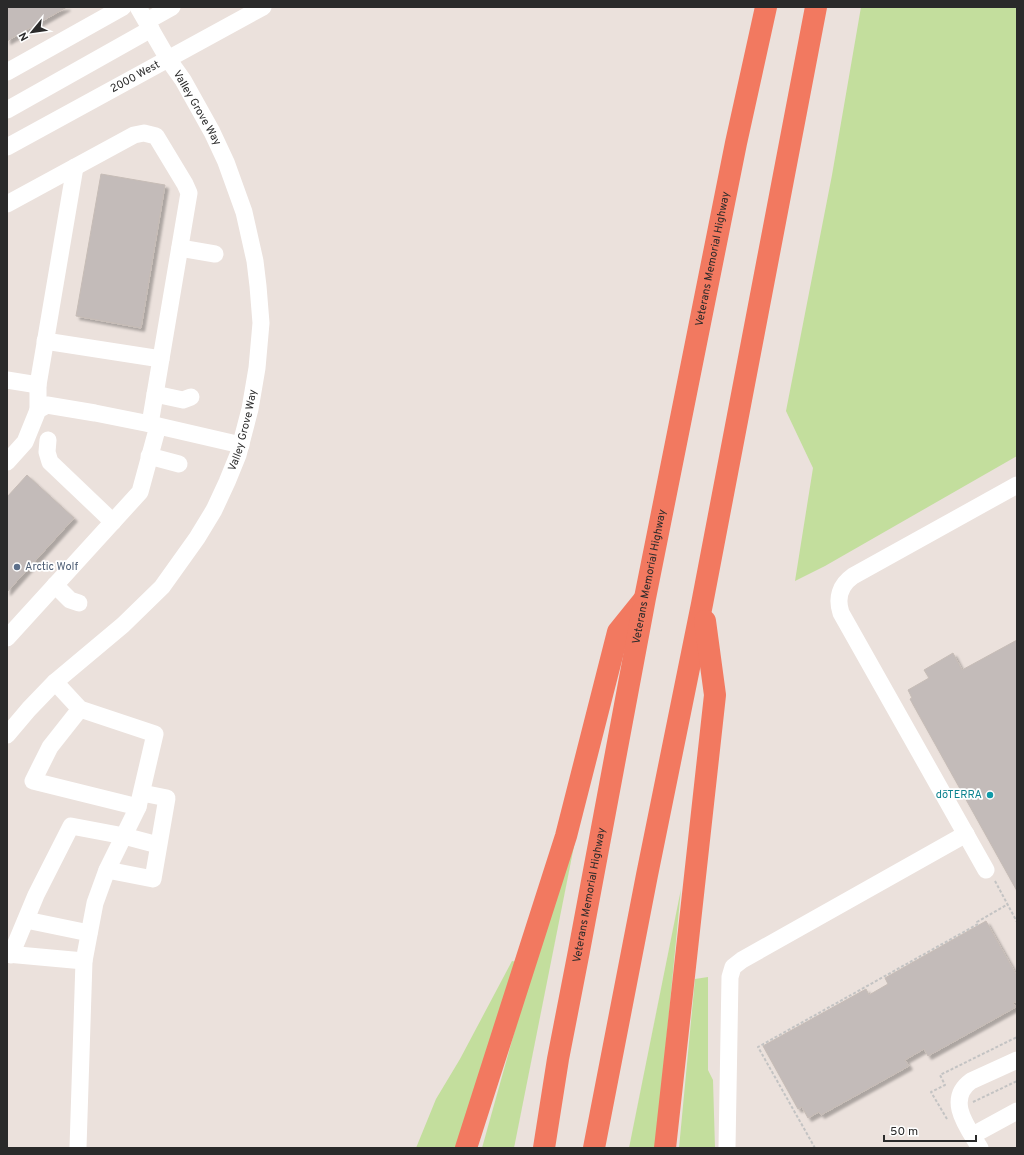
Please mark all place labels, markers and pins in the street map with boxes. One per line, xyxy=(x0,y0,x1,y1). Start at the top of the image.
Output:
place label: Arctic Wolf xyxy=(25,560,79,574)
marker: Arctic Wolf xyxy=(12,562,22,572)
place label: dōTERRA xyxy=(936,788,982,802)
marker: dōTERRA xyxy=(985,790,995,800)

